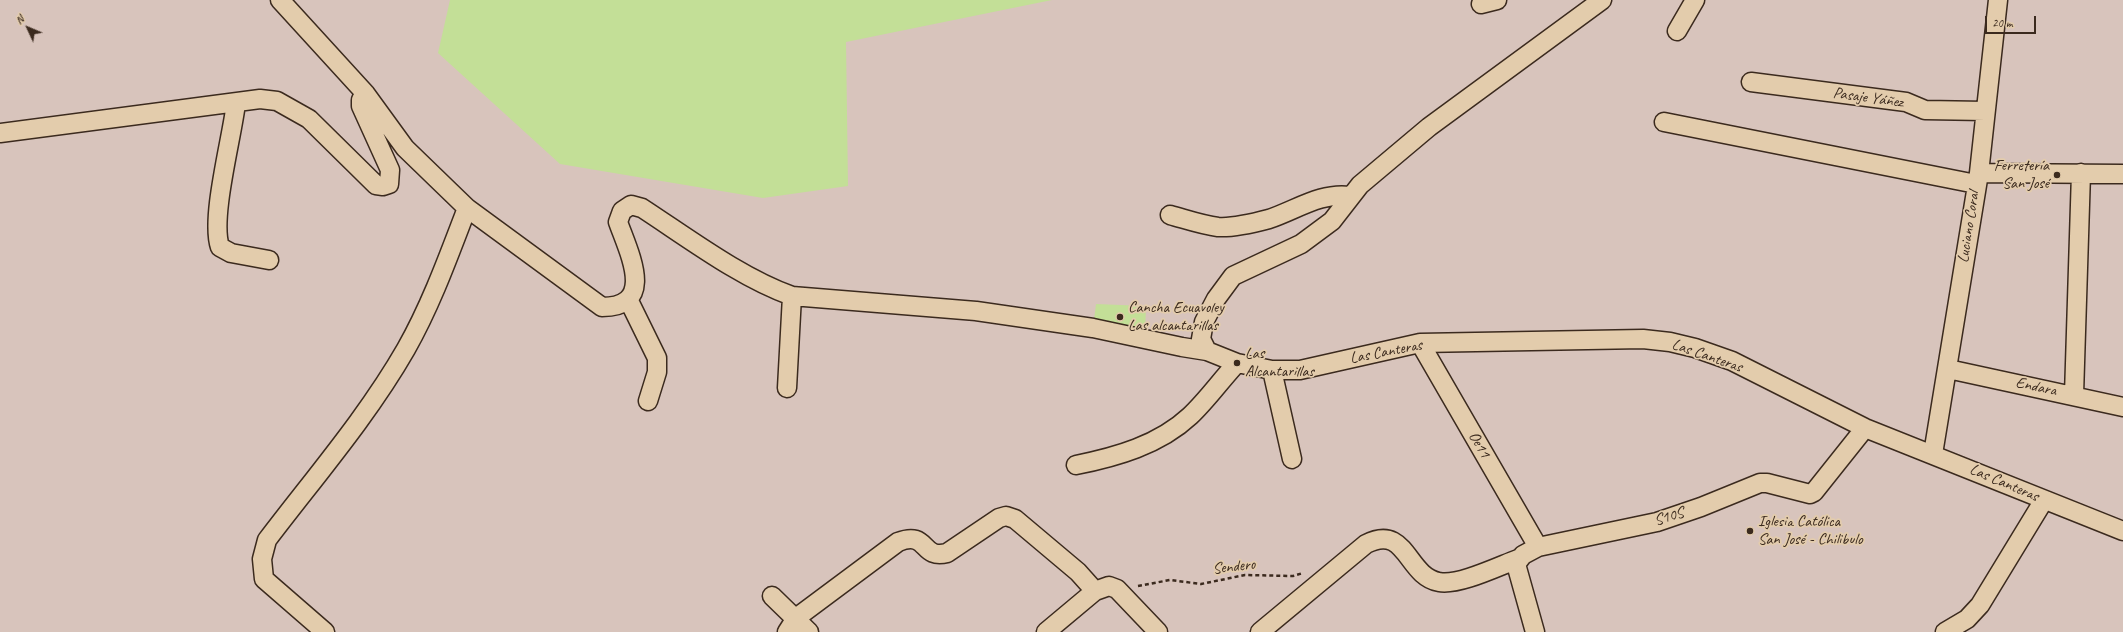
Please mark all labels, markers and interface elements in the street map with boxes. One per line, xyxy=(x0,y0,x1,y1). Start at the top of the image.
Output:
north arrow xyxy=(8,8,48,48)
scale bar xyxy=(1987,8,2038,34)
text: N xyxy=(12,12,27,27)
text: 20 m xyxy=(1992,15,2012,31)
street label: Pasaje Yáñez xyxy=(1832,84,1904,112)
place label: Ferretería San José xyxy=(1994,156,2049,194)
marker: Ferretería San José xyxy=(2052,170,2062,180)
street label: Luciano Coral xyxy=(1954,190,1984,264)
place label: Cancha Ecuavoley Las alcantarillas xyxy=(1128,298,1224,336)
marker: Cancha Ecuavoley Las alcantarillas xyxy=(1115,312,1125,322)
street label: Las Canteras xyxy=(1669,335,1745,377)
street label: Las Canteras xyxy=(1348,336,1424,368)
place label: Las Alcantarillas xyxy=(1245,344,1314,382)
marker: Las Alcantarillas xyxy=(1232,358,1242,368)
street label: Endara xyxy=(2014,373,2058,401)
street label: Oe11 xyxy=(1464,428,1494,462)
street label: Las Canteras xyxy=(1967,460,2041,506)
street label: S10S xyxy=(1652,503,1686,531)
place label: Iglesia Católica San José - Chilibulo xyxy=(1758,512,1863,550)
marker: Iglesia Católica San José - Chilibulo xyxy=(1745,526,1755,536)
street label: Sendero xyxy=(1212,555,1256,579)

